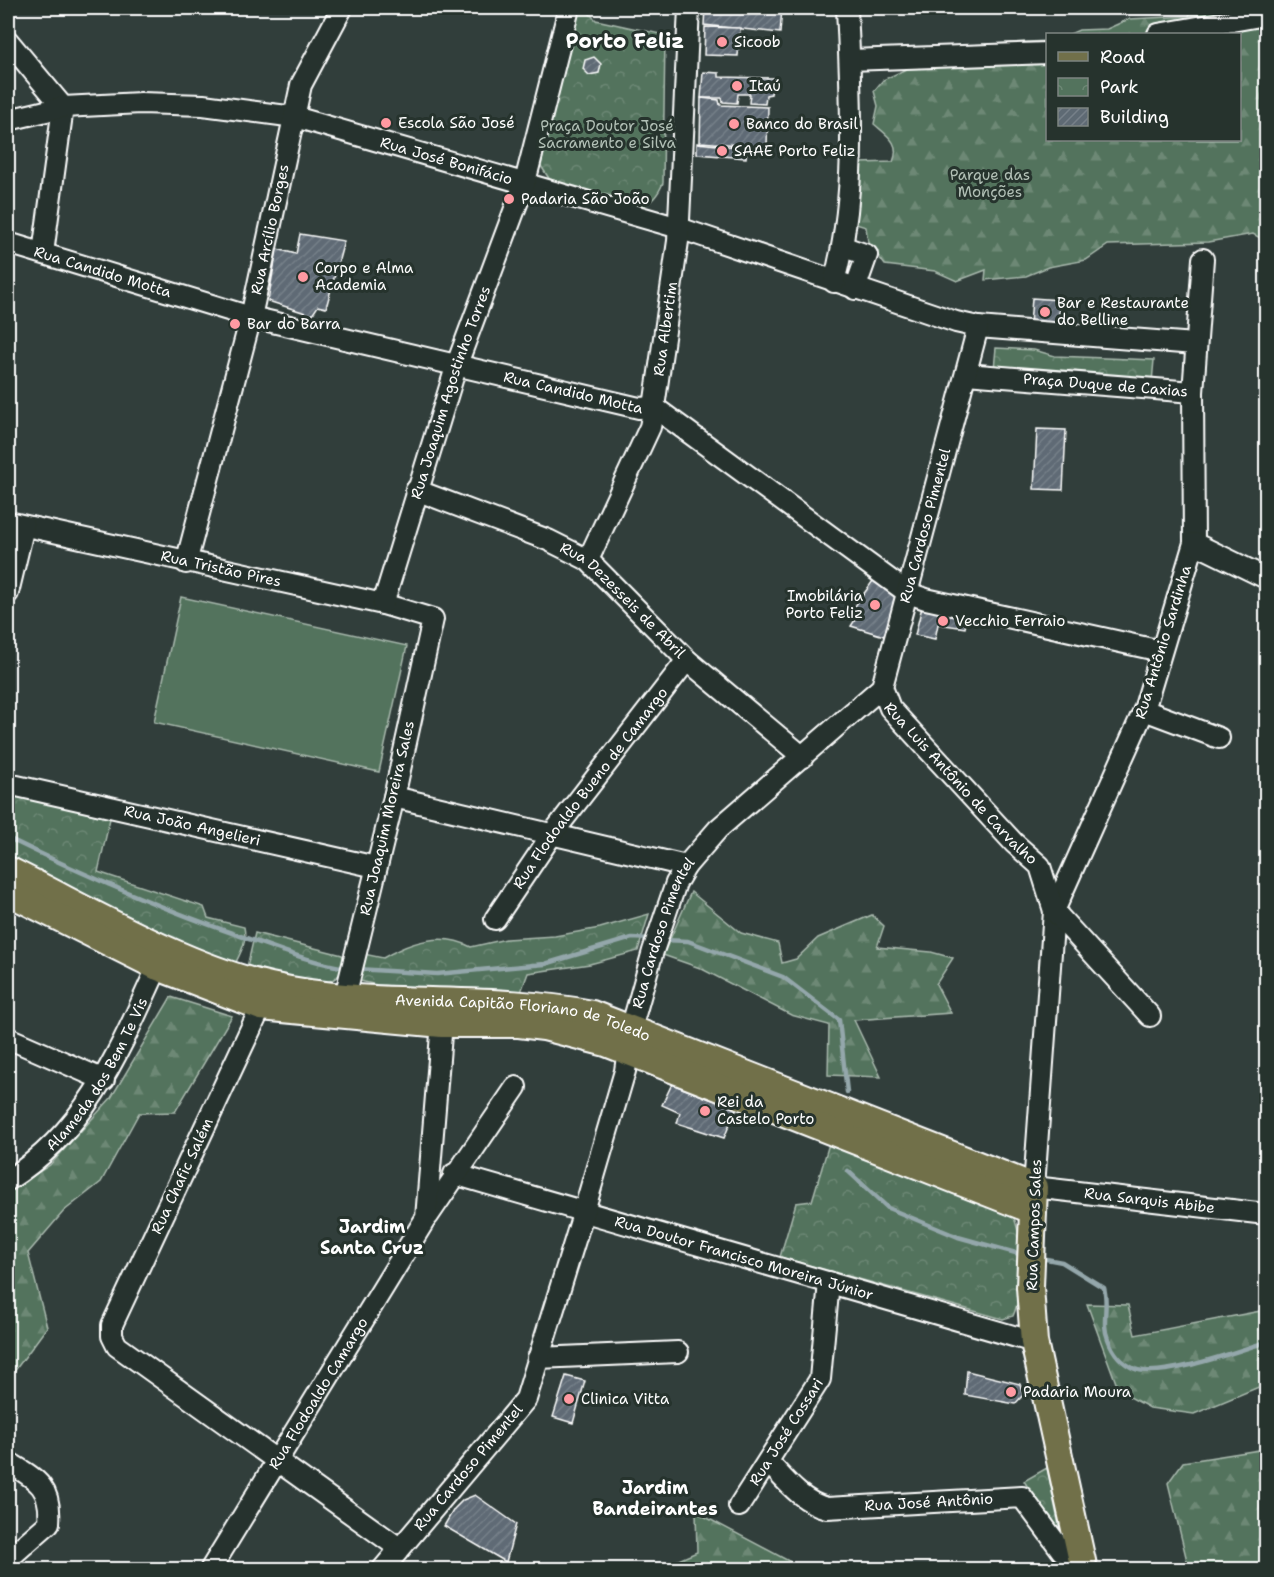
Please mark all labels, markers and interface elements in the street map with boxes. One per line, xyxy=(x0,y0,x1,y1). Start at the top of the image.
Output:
district label: Porto Feliz xyxy=(566,27,684,55)
place label: Sicoob xyxy=(734,32,781,52)
legend xyxy=(1046,33,1241,141)
marker: Sicoob xyxy=(715,35,729,49)
text: Road xyxy=(1100,45,1145,69)
text: Park xyxy=(1100,75,1139,99)
place label: Itaú xyxy=(749,76,781,96)
marker: Itaú xyxy=(730,79,744,93)
text: Building xyxy=(1100,105,1169,129)
place label: Escola São José xyxy=(398,113,515,133)
place label: Banco do Brasil xyxy=(746,114,858,134)
marker: Escola São José xyxy=(379,116,393,130)
park label: Praça Doutor José Sacramento e Silva xyxy=(538,116,677,153)
marker: Banco do Brasil xyxy=(727,117,741,131)
street label: Rua José Bonifácio xyxy=(378,132,515,189)
place label: SAAE Porto Feliz xyxy=(734,141,856,161)
marker: SAAE Porto Feliz xyxy=(715,144,729,158)
street label: Rua Arcílio Borges xyxy=(246,162,294,297)
park label: Parque das Monções xyxy=(950,165,1030,202)
place label: Padaria São João xyxy=(521,189,650,209)
marker: Padaria São João xyxy=(502,192,516,206)
street label: Rua Candido Motta xyxy=(32,241,174,302)
place label: Corpo e Alma Academia xyxy=(315,258,414,295)
marker: Corpo e Alma Academia xyxy=(296,270,310,284)
street label: Rua Albertim xyxy=(649,280,682,378)
street label: Rua Joaquim Agostinho Torres xyxy=(406,283,495,502)
place label: Bar e Restaurante do Belline xyxy=(1057,293,1189,330)
marker: Bar e Restaurante do Belline xyxy=(1038,305,1052,319)
place label: Bar do Barra xyxy=(247,314,341,334)
marker: Bar do Barra xyxy=(228,317,242,331)
street label: Rua Candido Motta xyxy=(502,367,646,419)
street label: Praça Duque de Caxias xyxy=(1022,369,1189,402)
street label: Rua Cardoso Pimentel xyxy=(895,446,955,605)
street label: Rua Dezesseis de Abril xyxy=(556,538,690,663)
street label: Rua Tristão Pires xyxy=(159,546,283,591)
street label: Rua Antônio Sardinha xyxy=(1130,562,1196,721)
place label: Imobilária Porto Feliz xyxy=(786,586,864,623)
marker: Imobilária Porto Feliz xyxy=(868,598,882,612)
place label: Vecchio Ferraio xyxy=(955,611,1065,631)
marker: Vecchio Ferraio xyxy=(936,614,950,628)
street label: Rua Flodoaldo Bueno de Camargo xyxy=(508,683,672,893)
street label: Rua Luis Antônio de Carvalho xyxy=(880,698,1042,869)
street label: Rua Joaquim Moreira Sales xyxy=(355,719,419,917)
street label: Rua João Angelieri xyxy=(122,801,262,851)
street label: Rua Cardoso Pimentel xyxy=(627,853,699,1011)
street label: Avenida Capitão Floriano de Toledo xyxy=(395,990,653,1046)
street label: Alameda dos Bem Te Vis xyxy=(42,994,152,1155)
place label: Rei da Castelo Porto xyxy=(717,1092,814,1129)
marker: Rei da Castelo Porto xyxy=(698,1104,712,1118)
street label: Rua Chafic Salém xyxy=(146,1115,218,1237)
street label: Rua Campos Sales xyxy=(1022,1159,1046,1291)
street label: Rua Sarquis Abibe xyxy=(1083,1183,1216,1218)
street label: Rua Doutor Francisco Moreira Júnior xyxy=(612,1211,876,1305)
district label: Jardim Santa Cruz xyxy=(320,1215,424,1260)
street label: Rua Flodoaldo Camargo xyxy=(264,1314,373,1473)
street label: Rua José Cossari xyxy=(745,1374,828,1489)
place label: Padaria Moura xyxy=(1023,1382,1132,1402)
marker: Padaria Moura xyxy=(1004,1385,1018,1399)
place label: Clinica Vitta xyxy=(581,1389,670,1409)
marker: Clinica Vitta xyxy=(562,1392,576,1406)
street label: Rua Cardoso Pimentel xyxy=(409,1400,528,1535)
district label: Jardim Bandeirantes xyxy=(592,1476,718,1521)
street label: Rua José Antônio xyxy=(864,1489,994,1516)

